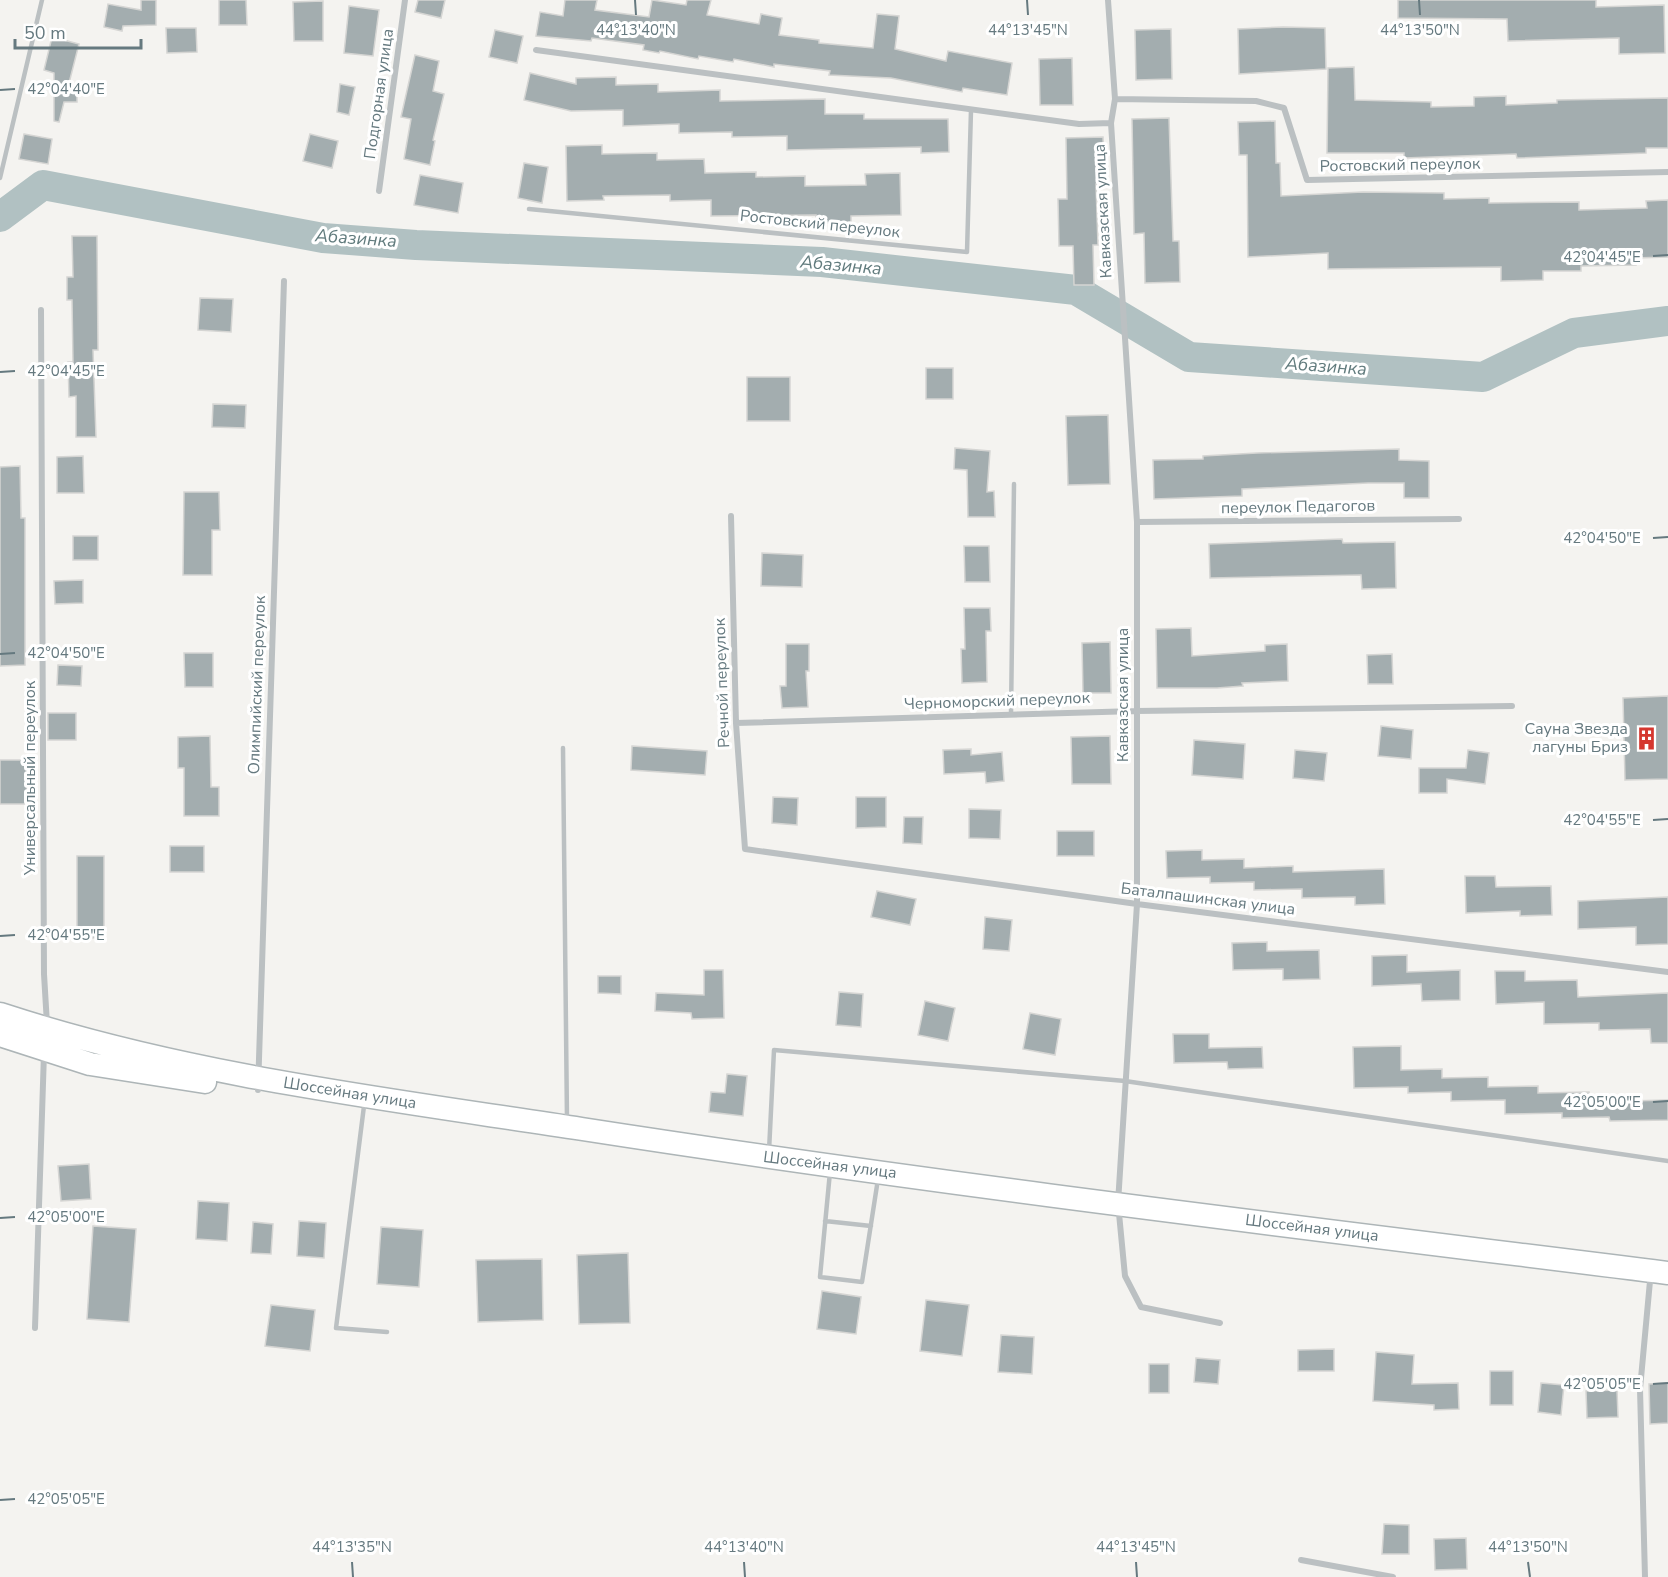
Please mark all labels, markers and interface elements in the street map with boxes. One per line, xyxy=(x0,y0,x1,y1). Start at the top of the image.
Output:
scale bar xyxy=(15,12,141,50)
text: 44°13'40"N xyxy=(596,20,676,40)
text: 44°13'45"N xyxy=(988,20,1068,40)
text: 44°13'50"N xyxy=(1380,20,1460,40)
text: 50 m xyxy=(24,21,66,45)
street label: Подгорная улица xyxy=(359,27,399,161)
text: 42°04'40"E xyxy=(27,79,105,99)
street label: Кавказская улица xyxy=(1088,143,1118,279)
street label: Ростовский переулок xyxy=(1319,153,1481,177)
street label: Ростовский переулок xyxy=(739,205,902,243)
water label: Абазинка xyxy=(313,223,398,253)
text: 42°04'45"E xyxy=(1563,247,1641,267)
water label: Абазинка xyxy=(798,249,883,281)
water label: Абазинка xyxy=(1283,351,1368,381)
text: 42°04'45"E xyxy=(27,361,105,381)
street label: переулок Педагогов xyxy=(1221,495,1376,519)
text: 42°04'50"E xyxy=(1563,528,1641,548)
street label: Олимпийский переулок xyxy=(243,595,271,775)
street label: Речной переулок xyxy=(709,617,735,748)
street label: Кавказская улица xyxy=(1112,628,1134,762)
text: 42°04'50"E xyxy=(27,643,105,663)
street label: Универсальный переулок xyxy=(19,680,41,876)
street label: Черноморский переулок xyxy=(904,687,1091,715)
place label: Сауна Звезда лагуны Бриз xyxy=(1524,718,1628,758)
building icon: Сауна Звезда лагуны Бриз xyxy=(1633,725,1659,751)
text: 42°04'55"E xyxy=(1563,810,1641,830)
street label: Баталпашинская улица xyxy=(1120,877,1296,921)
text: 42°04'55"E xyxy=(27,925,105,945)
street label: Шоссейная улица xyxy=(282,1072,418,1114)
text: 42°05'00"E xyxy=(1563,1092,1641,1112)
street label: Шоссейная улица xyxy=(762,1146,898,1184)
text: 42°05'00"E xyxy=(27,1207,105,1227)
street label: Шоссейная улица xyxy=(1244,1209,1380,1247)
text: 42°05'05"E xyxy=(1563,1374,1641,1394)
text: 42°05'05"E xyxy=(27,1489,105,1509)
text: 44°13'35"N xyxy=(312,1537,392,1557)
text: 44°13'40"N xyxy=(704,1537,784,1557)
text: 44°13'45"N xyxy=(1096,1537,1176,1557)
text: 44°13'50"N xyxy=(1488,1537,1568,1557)

